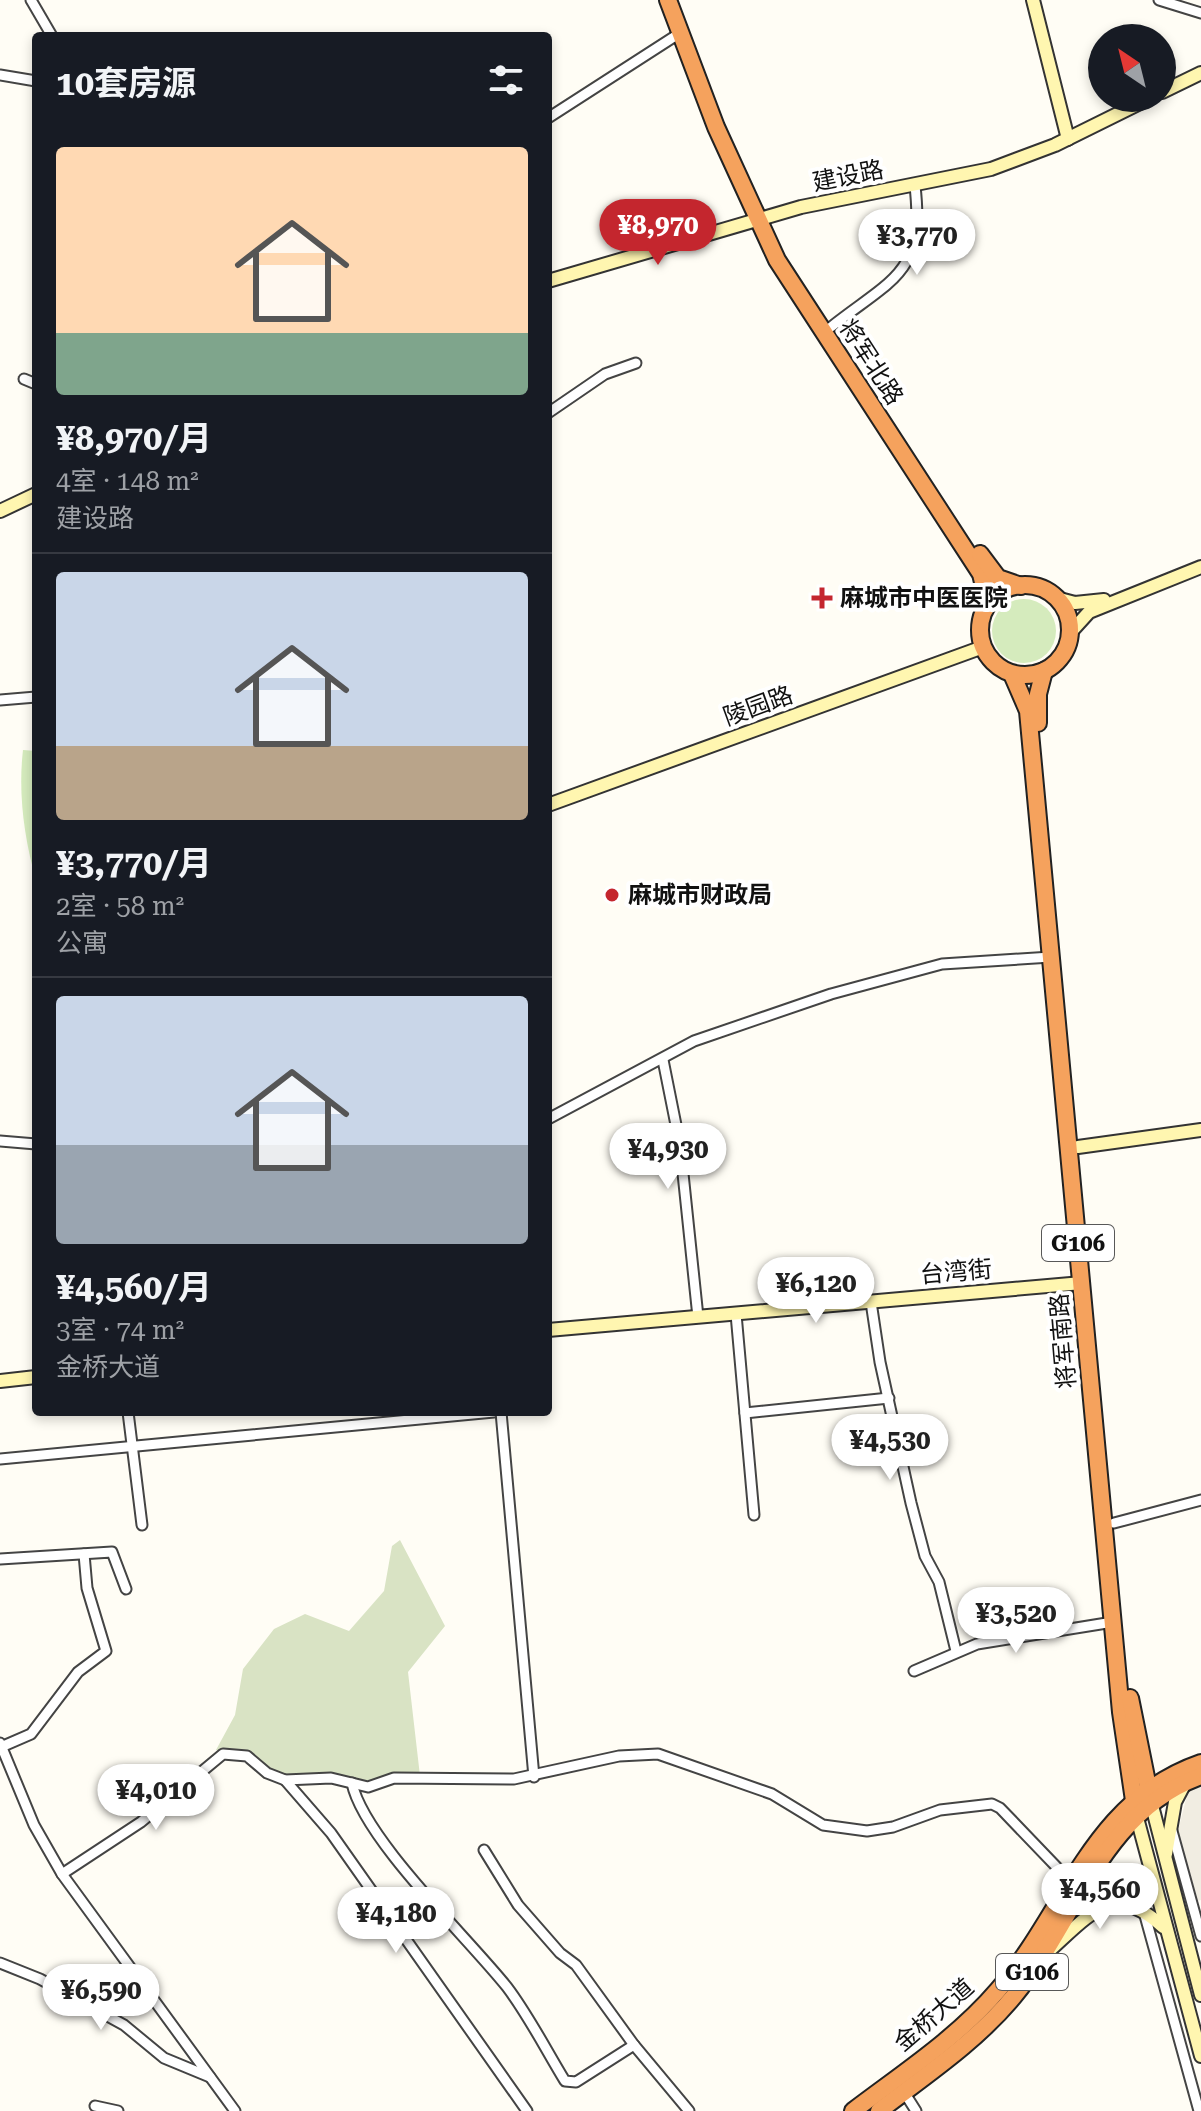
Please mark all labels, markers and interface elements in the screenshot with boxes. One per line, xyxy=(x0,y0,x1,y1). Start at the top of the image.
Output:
north arrow xyxy=(1088,24,1176,112)
map controls xyxy=(1088,24,1176,112)
icon: filters xyxy=(484,58,528,102)
text: 10套房源 xyxy=(56,63,196,103)
street label: 建设路 xyxy=(810,155,886,197)
icon: home xyxy=(220,199,364,343)
pin: ¥8,970 xyxy=(593,199,723,267)
pin: ¥3,770 xyxy=(852,209,982,277)
text: ¥8,970 xyxy=(617,210,699,240)
text: ¥3,770 xyxy=(876,220,958,250)
street label: 将军北路 xyxy=(833,314,909,410)
text: ¥8,970/月 xyxy=(56,418,212,458)
text: 4室 · 148 m² xyxy=(56,466,199,496)
text: 建设路 xyxy=(56,503,134,533)
place label: 麻城市中医医院 xyxy=(840,584,1008,612)
marker: 麻城市中医医院 xyxy=(811,587,833,609)
icon: home xyxy=(220,624,364,768)
street label: 陵园路 xyxy=(719,681,797,731)
text: ¥3,770/月 xyxy=(56,843,212,883)
place label: 麻城市财政局 xyxy=(628,881,772,909)
marker: 麻城市财政局 xyxy=(603,886,621,904)
text: 2室 · 58 m² xyxy=(56,891,184,921)
text: 公寓 xyxy=(56,928,108,958)
icon: home xyxy=(220,1048,364,1192)
pin: ¥4,930 xyxy=(603,1123,733,1191)
text: ¥4,930 xyxy=(627,1134,709,1164)
road number: G106 xyxy=(1042,1225,1114,1261)
street label: 台湾街 xyxy=(919,1255,993,1289)
pin: ¥6,120 xyxy=(751,1257,881,1325)
text: ¥4,560/月 xyxy=(56,1267,212,1307)
text: ¥6,120 xyxy=(775,1268,857,1298)
street label: 将军南路 xyxy=(1045,1292,1081,1390)
text: 3室 · 74 m² xyxy=(56,1315,184,1345)
text: 金桥大道 xyxy=(56,1352,160,1382)
pin: ¥4,530 xyxy=(825,1414,955,1482)
text: ¥4,530 xyxy=(849,1425,931,1455)
pin: ¥3,520 xyxy=(951,1587,1081,1655)
text: ¥3,520 xyxy=(975,1598,1057,1628)
pin: ¥4,010 xyxy=(91,1764,221,1832)
text: ¥4,010 xyxy=(115,1775,197,1805)
pin: ¥4,560 xyxy=(1035,1863,1165,1931)
text: ¥4,560 xyxy=(1059,1874,1141,1904)
pin: ¥4,180 xyxy=(331,1887,461,1955)
text: ¥4,180 xyxy=(355,1898,437,1928)
road number: G106 xyxy=(996,1954,1068,1990)
pin: ¥6,590 xyxy=(36,1964,166,2032)
street label: 金桥大道 xyxy=(889,1973,979,2057)
text: ¥6,590 xyxy=(60,1975,142,2005)

